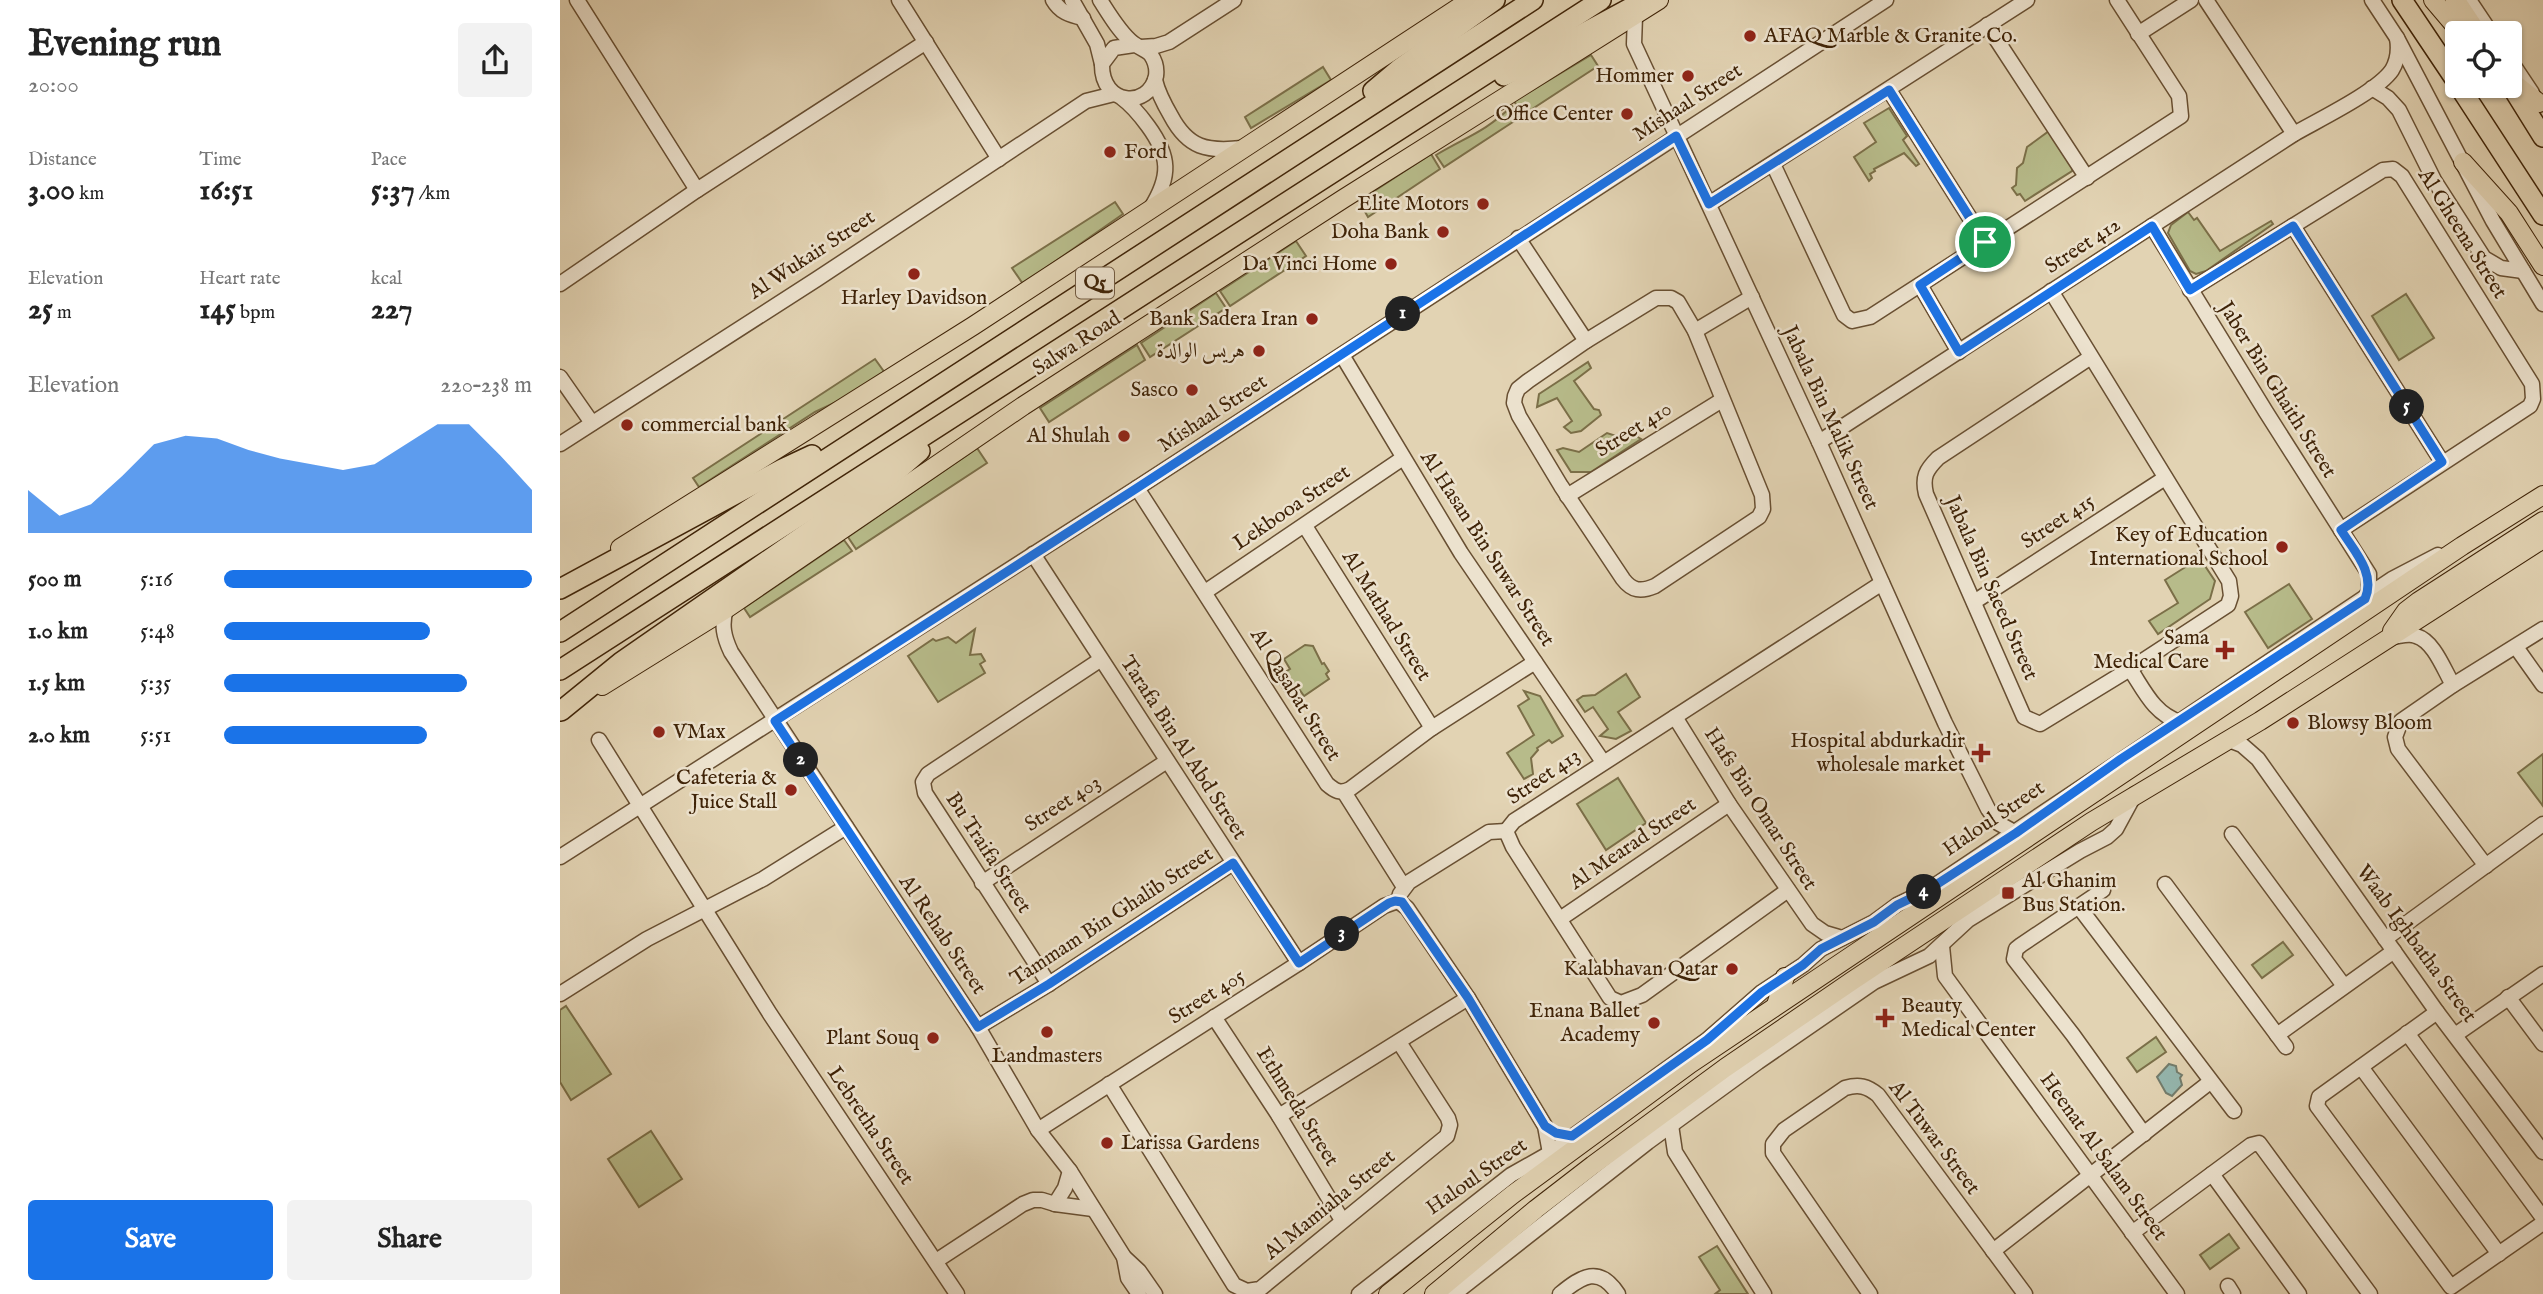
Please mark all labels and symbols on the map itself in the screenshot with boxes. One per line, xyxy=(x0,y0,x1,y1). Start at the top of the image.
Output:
place label: AFAQ Marble & Granite Co. xyxy=(1763,23,2017,50)
marker: AFAQ Marble & Granite Co. xyxy=(1742,28,1758,44)
street label: Mishaal Street xyxy=(1628,58,1748,148)
place label: Hommer xyxy=(1595,63,1674,90)
marker: Hommer xyxy=(1680,68,1696,84)
place label: Office Center xyxy=(1496,101,1613,128)
marker: Office Center xyxy=(1619,106,1635,122)
place label: Ford xyxy=(1124,139,1168,166)
marker: Ford xyxy=(1102,144,1118,160)
street label: Al Gheena Street xyxy=(2411,163,2513,304)
place label: Elite Motors xyxy=(1357,191,1469,218)
marker: Elite Motors xyxy=(1475,196,1491,212)
street label: Al Wukair Street xyxy=(743,204,880,306)
pin xyxy=(1955,212,2015,272)
street label: Street 412 xyxy=(2040,212,2126,280)
place label: Doha Bank xyxy=(1331,219,1430,246)
marker: Doha Bank xyxy=(1435,224,1451,240)
place label: Da Vinci Home xyxy=(1242,251,1377,278)
marker: Da Vinci Home xyxy=(1383,256,1399,272)
marker: Harley Davidson xyxy=(906,266,922,282)
road number: Q5 xyxy=(1076,268,1114,298)
place label: Harley Davidson xyxy=(841,285,987,312)
street label: Jaber Bin Ghaith Street xyxy=(2211,295,2342,483)
pin: 1 xyxy=(1386,296,1420,332)
street label: Salwa Road xyxy=(1028,305,1127,383)
place label: Bank Sadera Iran xyxy=(1149,306,1298,333)
marker: Bank Sadera Iran xyxy=(1304,311,1320,327)
street label: Jabala Bin Malik Street xyxy=(1775,320,1885,514)
place label: هريس الوالدة xyxy=(1156,338,1245,365)
marker: هريس الوالدة xyxy=(1251,343,1267,359)
street label: Mishaal Street xyxy=(1153,369,1273,459)
place label: Sasco xyxy=(1130,377,1178,404)
marker: Sasco xyxy=(1184,382,1200,398)
pin: 5 xyxy=(2389,390,2424,424)
street label: Street 410 xyxy=(1591,396,1677,464)
place label: commercial bank xyxy=(641,412,789,439)
marker: commercial bank xyxy=(619,417,635,433)
place label: Al Shulah xyxy=(1026,423,1110,450)
marker: Al Shulah xyxy=(1116,428,1132,444)
street label: Al Hasan Bin Suwar Street xyxy=(1413,445,1560,652)
street label: Lekbooa Street xyxy=(1228,459,1356,557)
street label: Street 415 xyxy=(2016,488,2100,556)
street label: Jabala Bin Saeed Street xyxy=(1937,490,2044,684)
place label: Key of Education International School xyxy=(2089,522,2268,573)
marker: Key of Education International School xyxy=(2274,539,2290,555)
street label: Al Mathad Street xyxy=(1335,545,1437,686)
street label: Al Qasabat Street xyxy=(1243,623,1347,766)
place label: Sama Medical Care xyxy=(2093,625,2210,676)
marker: Sama Medical Care xyxy=(2215,640,2235,660)
street label: Tarafa Bin Al Abd Street xyxy=(1113,651,1253,845)
place label: Blowsy Bloom xyxy=(2307,710,2432,737)
marker: Blowsy Bloom xyxy=(2285,715,2301,731)
place label: VMax xyxy=(672,719,726,746)
street label: Hafs Bin Omar Street xyxy=(1697,722,1823,896)
marker: VMax xyxy=(651,724,667,740)
place label: Hospital abdurkadir wholesale market xyxy=(1790,728,1965,779)
pin: 2 xyxy=(784,742,818,778)
street label: Street 413 xyxy=(1502,743,1586,811)
marker: Hospital abdurkadir wholesale market xyxy=(1971,743,1991,763)
place label: Cafeteria & Juice Stall xyxy=(676,765,777,816)
street label: Street 403 xyxy=(1020,769,1106,839)
street label: Haloul Street xyxy=(1938,775,2050,863)
marker: Cafeteria & Juice Stall xyxy=(783,782,799,798)
street label: Bu Traifa Street xyxy=(939,787,1037,919)
street label: Al Mearad Street xyxy=(1563,792,1702,897)
street label: Tammam Bin Ghalib Street xyxy=(1005,841,1219,993)
street label: Waab Ighbatha Street xyxy=(2350,860,2482,1028)
place label: Al Ghanim Bus Station. xyxy=(2021,868,2125,919)
street label: Al Rehab Street xyxy=(892,869,992,1000)
pin: 4 xyxy=(1906,874,1942,910)
marker: Al Ghanim Bus Station. xyxy=(2000,885,2016,901)
pin: 3 xyxy=(1324,916,1360,951)
place label: Kalabhavan Qatar xyxy=(1563,956,1718,983)
marker: Kalabhavan Qatar xyxy=(1724,961,1740,977)
street label: Street 405 xyxy=(1164,963,1251,1031)
place label: Beauty Medical Center xyxy=(1901,993,2036,1044)
place label: Enana Ballet Academy xyxy=(1529,998,1641,1049)
marker: Beauty Medical Center xyxy=(1875,1008,1895,1028)
marker: Enana Ballet Academy xyxy=(1646,1015,1662,1031)
marker: Landmasters xyxy=(1039,1024,1055,1040)
place label: Plant Souq xyxy=(826,1025,920,1052)
marker: Plant Souq xyxy=(925,1030,941,1046)
street label: Ethmeda Street xyxy=(1250,1042,1344,1172)
place label: Landmasters xyxy=(991,1043,1103,1070)
street label: Lebretha Street xyxy=(820,1061,920,1191)
street label: Heenat Al Salam Street xyxy=(2033,1068,2173,1246)
street label: Al Tuwar Street xyxy=(1882,1075,1986,1201)
place label: Larissa Gardens xyxy=(1121,1130,1260,1157)
street label: Haloul Street xyxy=(1421,1132,1533,1222)
marker: Larissa Gardens xyxy=(1099,1135,1115,1151)
street label: Al Mamiaha Street xyxy=(1258,1144,1401,1267)

